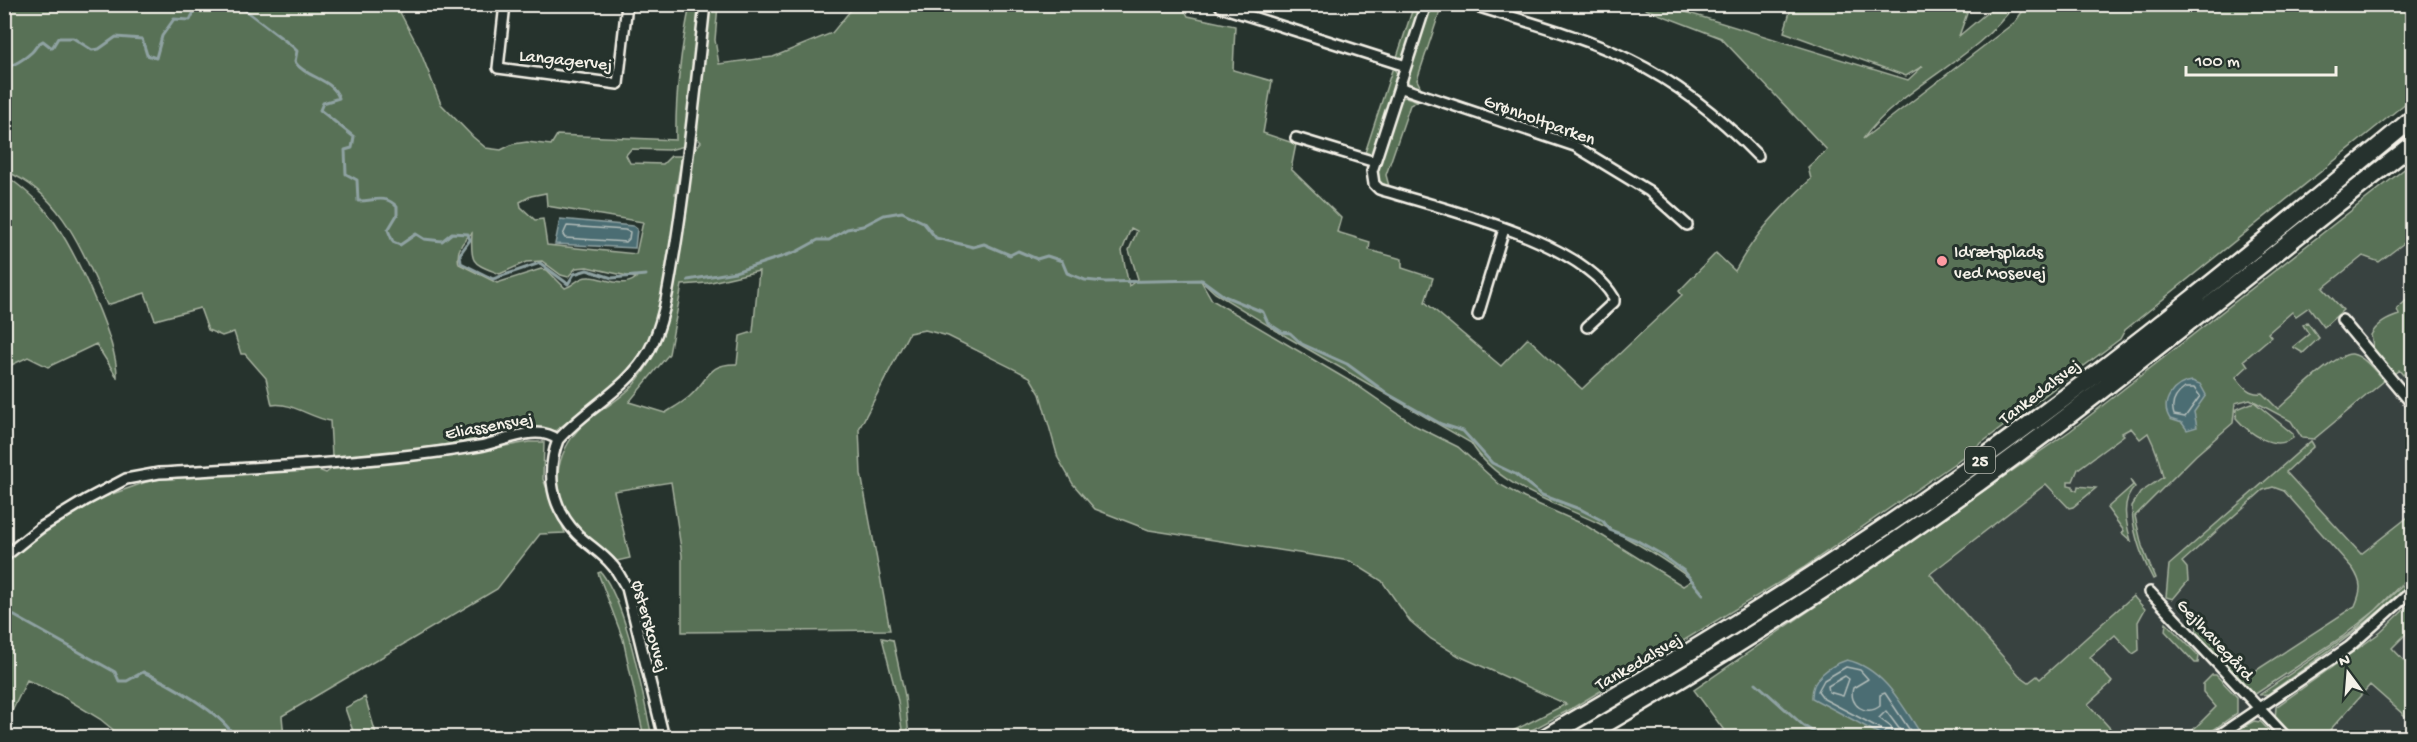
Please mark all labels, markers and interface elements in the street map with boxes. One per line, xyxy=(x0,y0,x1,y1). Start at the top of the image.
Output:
scale bar xyxy=(2186,39,2336,77)
street label: Langagervej xyxy=(518,46,613,77)
text: 100 m xyxy=(2194,52,2240,73)
street label: Grønholtparken xyxy=(1481,91,1598,151)
place label: Idrætsplads ved Mosevej xyxy=(1954,243,2046,285)
marker: Idrætsplads ved Mosevej xyxy=(1935,254,1949,268)
street label: Tankedalsvej xyxy=(1995,356,2085,431)
street label: Eliassensvej xyxy=(444,409,535,446)
road number: 25 xyxy=(1965,447,1995,473)
street label: Østerskovvej xyxy=(625,578,672,675)
street label: Gejlhavegård xyxy=(2171,596,2258,687)
street label: Tankedalsvej xyxy=(1591,630,1686,697)
north arrow xyxy=(2318,643,2378,703)
text: N xyxy=(2337,651,2353,673)

